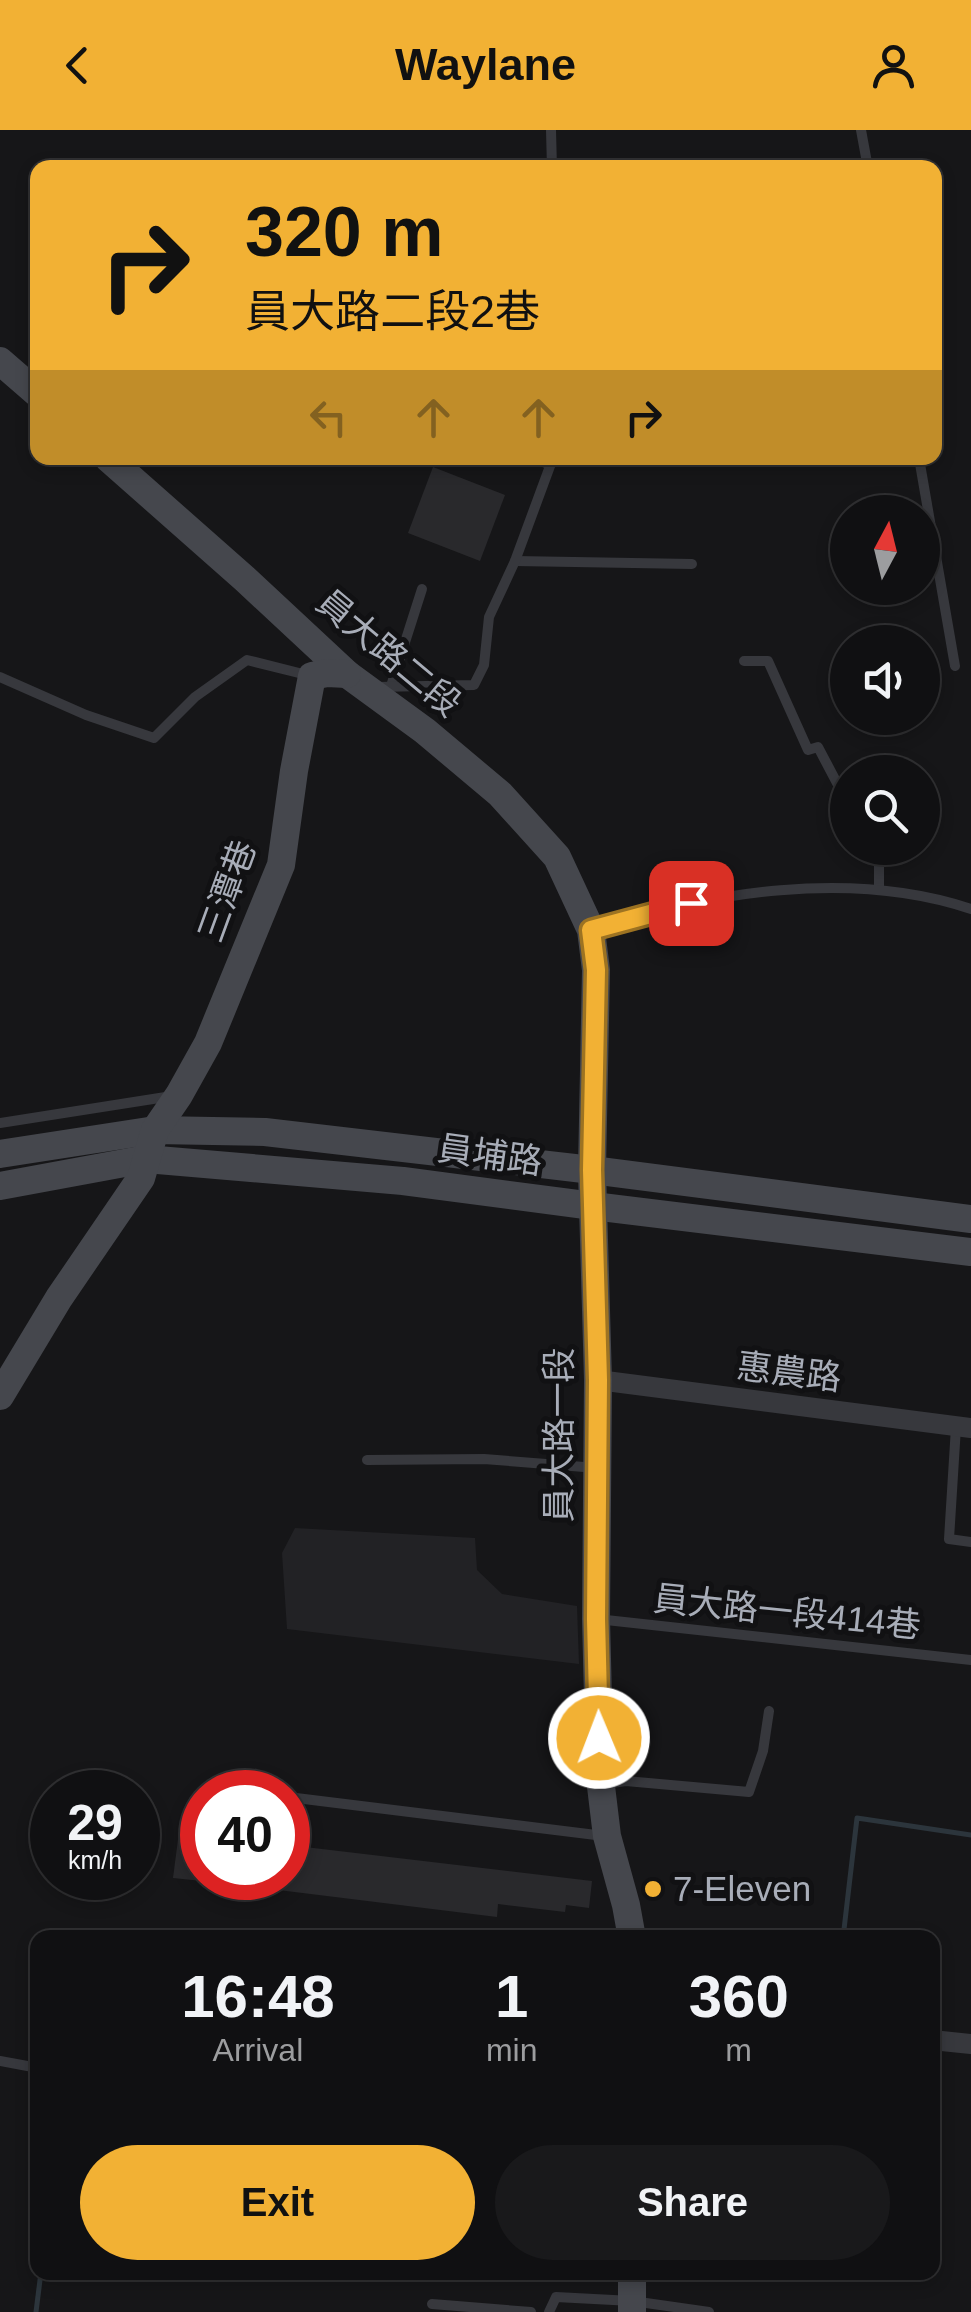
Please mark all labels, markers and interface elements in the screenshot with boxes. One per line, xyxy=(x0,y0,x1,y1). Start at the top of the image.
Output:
icon: back xyxy=(50,38,105,93)
icon: person xyxy=(866,38,921,93)
text: Waylane xyxy=(395,39,576,90)
text: 320 m xyxy=(245,193,443,271)
icon: right xyxy=(80,200,210,330)
text: 員大路二段2巷 xyxy=(245,286,540,337)
icon: left xyxy=(301,390,356,445)
icon: ahead xyxy=(406,390,461,445)
icon: ahead xyxy=(511,390,566,445)
icon: right xyxy=(616,390,671,445)
north arrow xyxy=(830,495,940,605)
map controls xyxy=(830,495,940,865)
street label: 員大路二段 xyxy=(310,581,469,724)
button: sound xyxy=(830,625,940,735)
button: search xyxy=(830,755,940,865)
street label: 三潭巷 xyxy=(190,835,263,947)
pin xyxy=(649,861,734,946)
icon: arrive xyxy=(664,876,719,931)
street label: 員埔路 xyxy=(435,1128,545,1181)
street label: 惠農路 xyxy=(735,1346,844,1397)
street label: 員大路一段 xyxy=(539,1347,578,1523)
street label: 員大路一段414巷 xyxy=(652,1578,923,1645)
position arrow xyxy=(547,1686,651,1790)
speed limit sign: 40 xyxy=(180,1770,310,1900)
text: 29 xyxy=(67,1795,123,1851)
text: km/h xyxy=(68,1846,122,1874)
place label: 7-Eleven xyxy=(673,1869,811,1908)
marker: 7-Eleven xyxy=(642,1878,664,1900)
text: 16:48 xyxy=(181,1963,335,2030)
text: 1 xyxy=(495,1963,528,2030)
text: 360 xyxy=(689,1963,789,2030)
text: Arrival xyxy=(213,2032,303,2068)
text: min xyxy=(486,2032,537,2068)
text: m xyxy=(725,2032,752,2068)
button: Exit xyxy=(80,2145,475,2260)
button: Share xyxy=(495,2145,890,2260)

